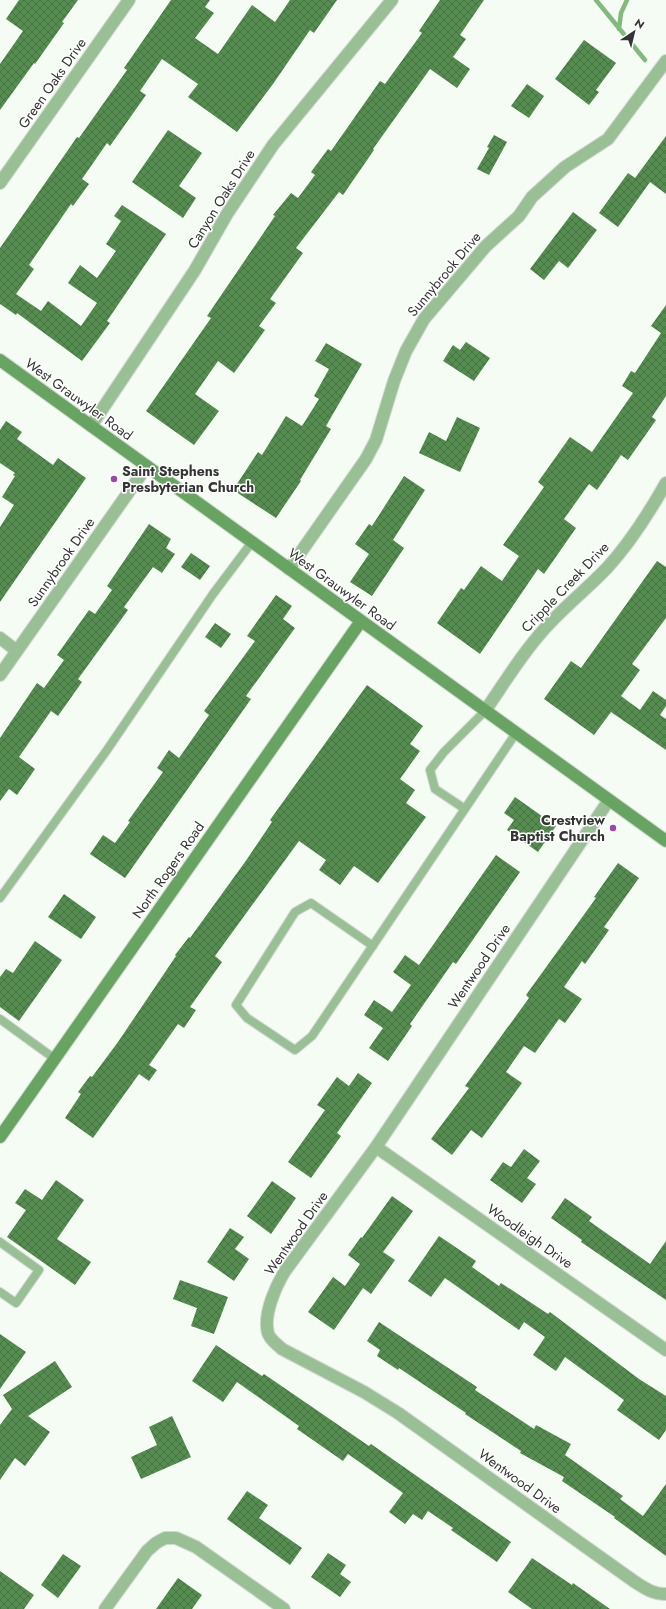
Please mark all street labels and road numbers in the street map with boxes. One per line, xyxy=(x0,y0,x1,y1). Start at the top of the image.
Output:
street label: Green Oaks Drive xyxy=(13,34,91,132)
street label: Canyon Oaks Drive xyxy=(182,146,260,252)
street label: Sunnybrook Drive xyxy=(403,227,485,321)
street label: West Grauwyler Road xyxy=(21,353,137,445)
street label: Sunnybrook Drive xyxy=(23,513,99,611)
street label: Cripple Creek Drive xyxy=(517,537,613,637)
street label: West Grauwyler Road xyxy=(284,543,400,635)
street label: North Rogers Road xyxy=(127,818,209,922)
street label: Wentwood Drive xyxy=(443,920,515,1012)
street label: Wentwood Drive xyxy=(260,1187,332,1279)
street label: Woodleigh Drive xyxy=(483,1199,577,1273)
street label: Wentwood Drive xyxy=(474,1444,566,1518)

